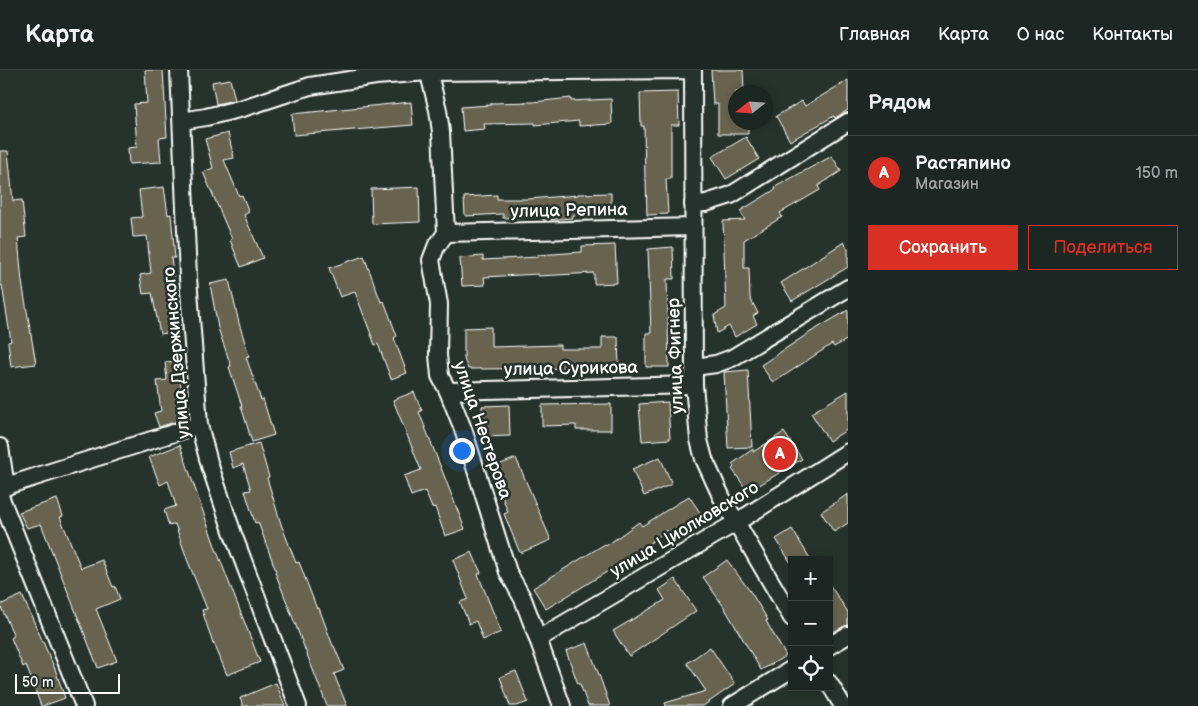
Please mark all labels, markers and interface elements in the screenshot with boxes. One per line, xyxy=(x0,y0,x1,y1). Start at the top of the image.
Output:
text: Карта xyxy=(25,20,94,49)
text: Главная xyxy=(839,24,910,45)
text: Карта xyxy=(938,24,989,45)
text: О нас xyxy=(1017,24,1064,45)
text: Контакты xyxy=(1092,24,1173,45)
north arrow xyxy=(728,85,773,130)
text: Рядом xyxy=(868,90,931,115)
text: Растяпино xyxy=(915,152,1011,175)
text: A xyxy=(879,164,889,183)
text: 150 m xyxy=(1136,164,1178,183)
text: Магазин xyxy=(915,175,979,194)
street label: улица Репина xyxy=(510,199,628,222)
button: Сохранить xyxy=(868,225,1018,270)
button: Поделиться xyxy=(1028,225,1178,270)
street label: улица Дзержинского xyxy=(159,266,194,440)
street label: улица Фигнер xyxy=(663,298,688,414)
street label: улица Сурикова xyxy=(504,357,639,380)
street label: улица Нестерова xyxy=(449,358,516,502)
pin: A xyxy=(764,435,796,473)
your location xyxy=(449,438,475,464)
street label: улица Циолковского xyxy=(606,477,762,582)
map controls xyxy=(788,556,833,691)
button: + xyxy=(788,556,833,601)
button: − xyxy=(788,601,833,646)
button: locate xyxy=(788,646,833,691)
scale bar xyxy=(15,671,120,694)
text: 50 m xyxy=(22,674,54,691)

